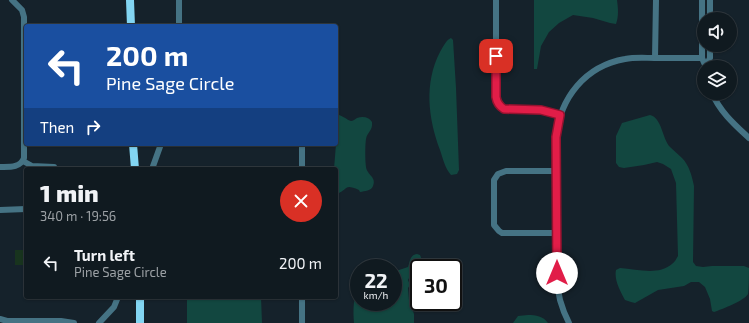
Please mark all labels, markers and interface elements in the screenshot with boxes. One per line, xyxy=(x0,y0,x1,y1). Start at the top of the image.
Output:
map controls xyxy=(697,12,737,100)
button: sound xyxy=(697,12,737,52)
text: 200 m xyxy=(106,38,188,72)
pin xyxy=(479,39,513,73)
icon: left xyxy=(40,40,92,92)
icon: arrive xyxy=(485,45,507,67)
button: layers xyxy=(697,60,737,100)
text: Pine Sage Circle xyxy=(106,72,234,94)
icon: right xyxy=(82,116,104,138)
text: Then xyxy=(40,118,74,136)
text: 1 min xyxy=(40,178,99,207)
button: close xyxy=(280,180,322,222)
text: 340 m · 19:56 xyxy=(40,208,116,224)
text: Turn left xyxy=(74,246,135,264)
icon: left xyxy=(40,252,62,274)
position arrow xyxy=(536,252,578,294)
text: 200 m xyxy=(279,254,322,272)
speed limit sign: 30 xyxy=(410,259,462,311)
text: Pine Sage Circle xyxy=(74,264,167,280)
text: 22 xyxy=(364,268,388,292)
text: km/h xyxy=(364,289,388,301)

